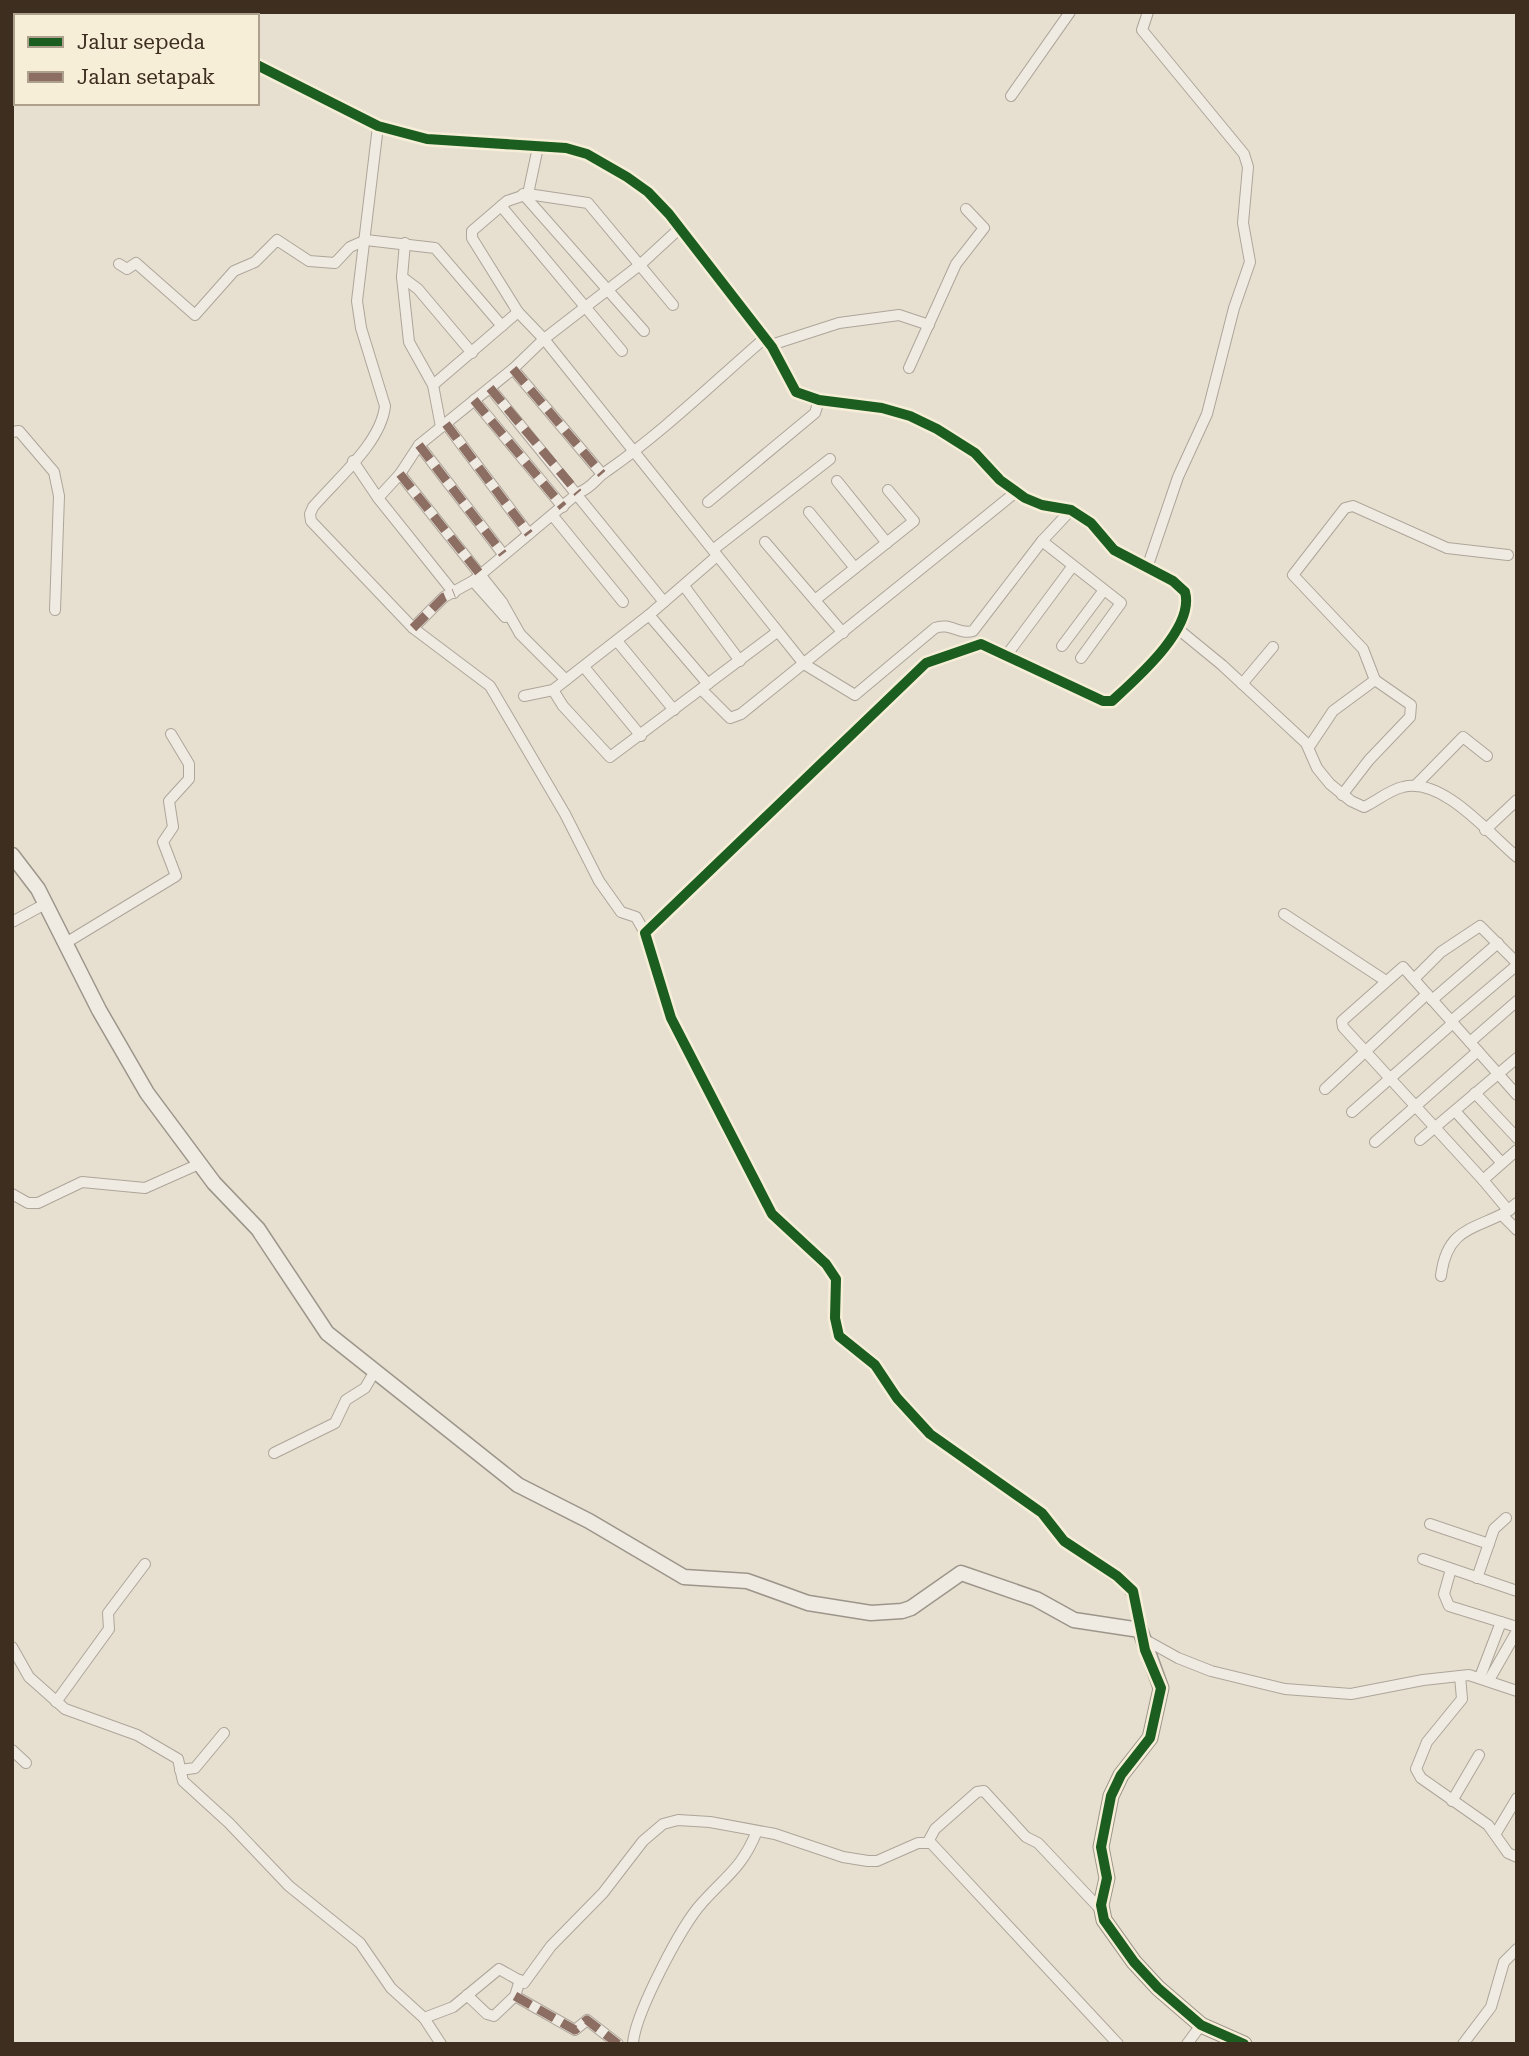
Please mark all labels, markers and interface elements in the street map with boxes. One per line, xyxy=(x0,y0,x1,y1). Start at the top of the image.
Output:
legend xyxy=(14,14,259,105)
text: Jalur sepeda xyxy=(77,30,205,54)
text: Jalan setapak xyxy=(77,65,215,89)

